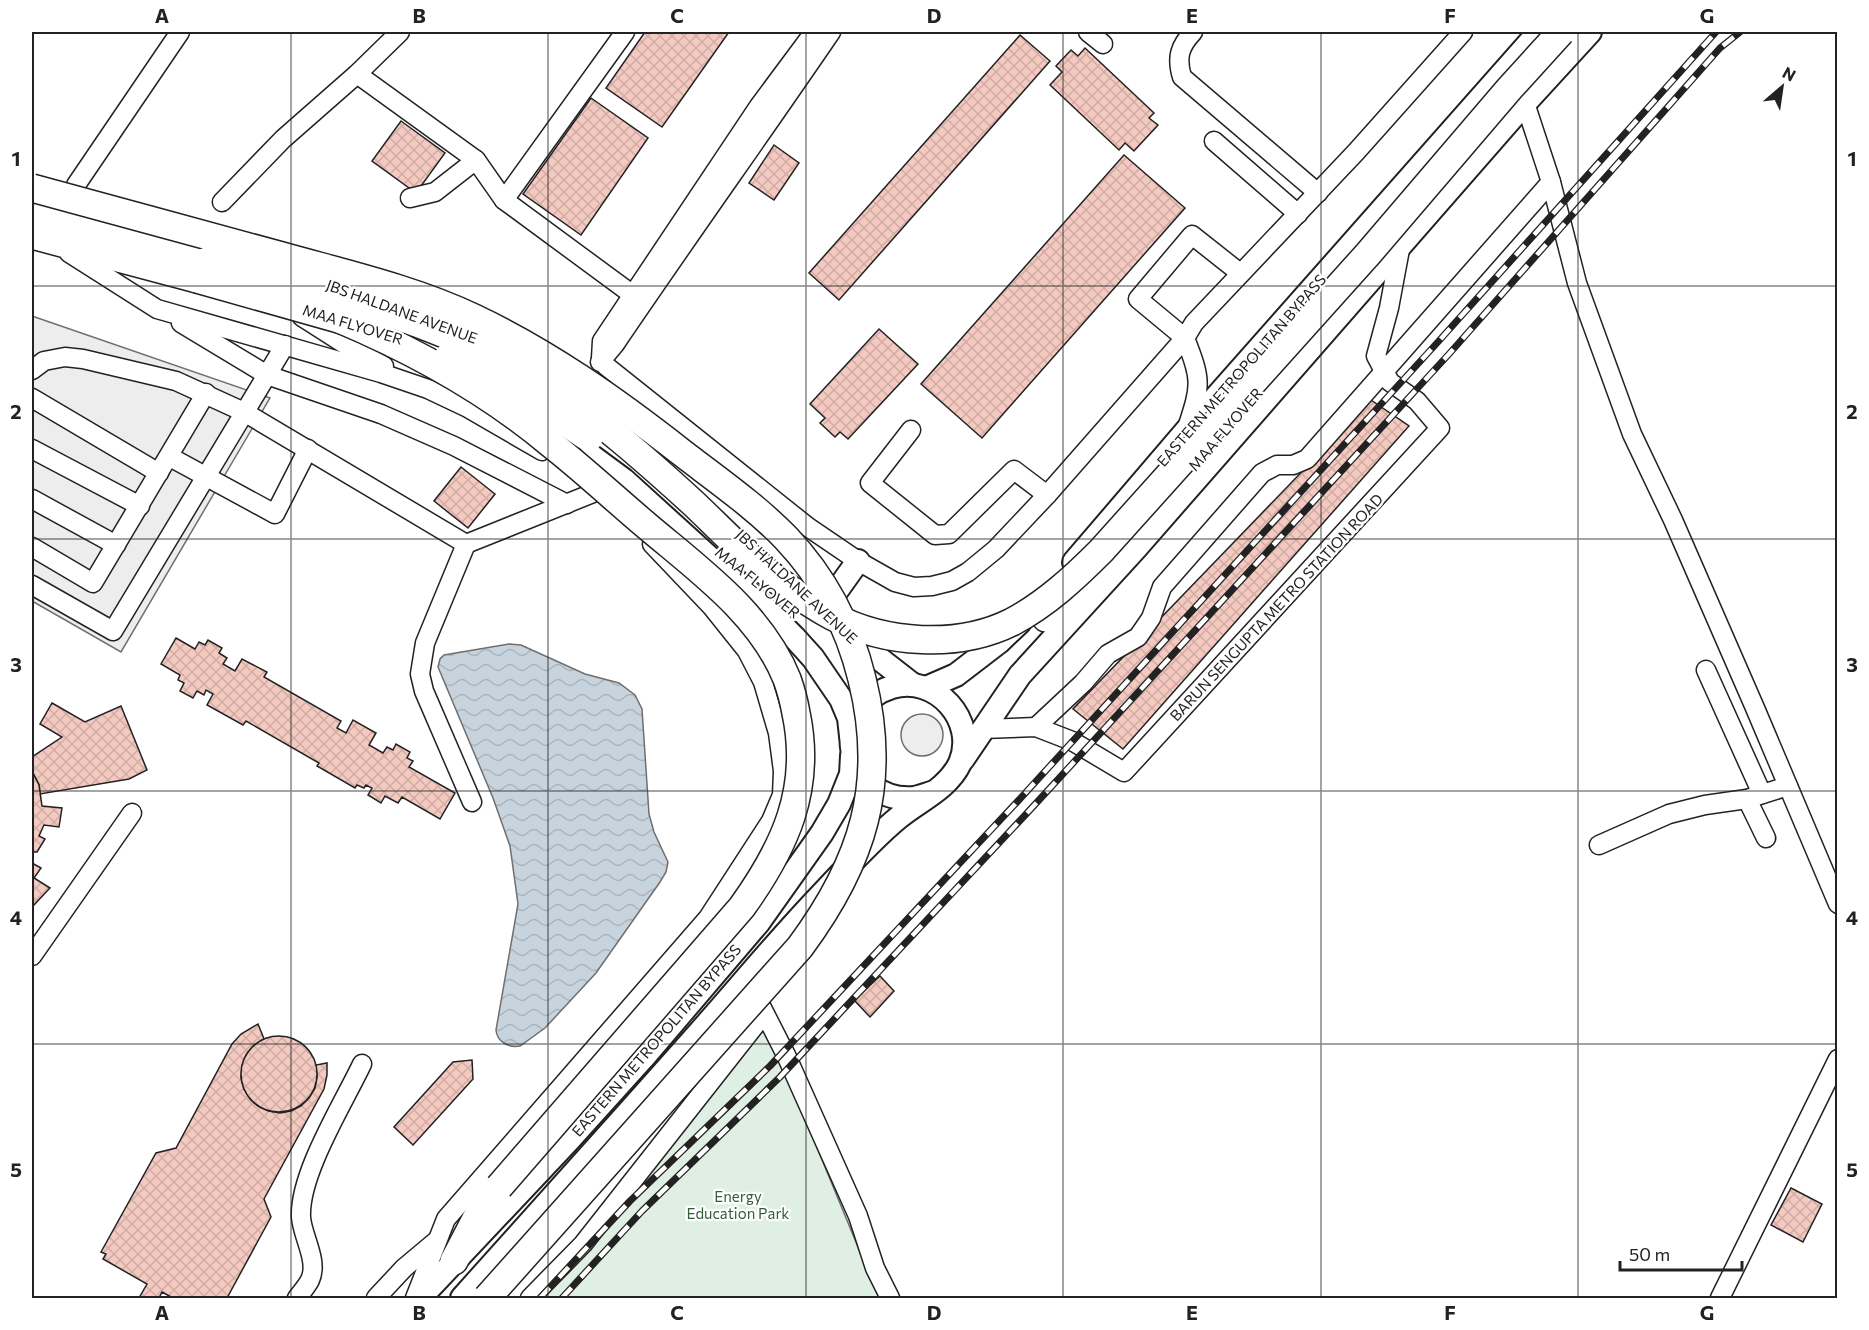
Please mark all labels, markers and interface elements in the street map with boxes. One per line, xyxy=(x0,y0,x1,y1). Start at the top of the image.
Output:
text: A xyxy=(155,3,169,27)
text: B xyxy=(412,3,426,27)
text: C xyxy=(670,3,684,27)
text: D xyxy=(927,3,941,27)
text: E xyxy=(1186,3,1198,27)
text: F xyxy=(1444,3,1456,27)
text: G xyxy=(1700,3,1714,27)
north arrow xyxy=(1752,57,1812,117)
text: N xyxy=(1780,62,1799,85)
text: 1 xyxy=(11,146,21,170)
text: 1 xyxy=(1847,146,1857,170)
street label: EASTERN METROPOLITAN BYPASS xyxy=(1153,270,1329,470)
street label: JBS HALDANE AVENUE xyxy=(324,275,480,347)
street label: MAA FLYOVER xyxy=(301,300,405,348)
street label: MAA FLYOVER xyxy=(1184,384,1266,474)
text: 2 xyxy=(10,399,22,423)
text: 2 xyxy=(1846,399,1858,423)
street label: BARUN SENGUPTA METRO STATION ROAD xyxy=(1166,490,1386,724)
street label: JBS HALDANE AVENUE xyxy=(733,525,862,647)
street label: MAA FLYOVER xyxy=(712,542,804,622)
text: 3 xyxy=(10,652,22,676)
text: 3 xyxy=(1846,652,1858,676)
text: 4 xyxy=(10,905,22,929)
text: 4 xyxy=(1846,905,1858,929)
street label: EASTERN METROPOLITAN BYPASS xyxy=(568,940,744,1140)
text: 5 xyxy=(10,1157,22,1181)
text: 5 xyxy=(1846,1157,1858,1181)
park label: Energy Education Park xyxy=(686,1187,790,1222)
scale bar xyxy=(1620,1234,1742,1272)
text: 50 m xyxy=(1629,1243,1670,1265)
text: A xyxy=(155,1300,169,1324)
text: B xyxy=(412,1300,426,1324)
text: C xyxy=(670,1300,684,1324)
text: D xyxy=(927,1300,941,1324)
text: E xyxy=(1186,1300,1198,1324)
text: F xyxy=(1444,1300,1456,1324)
text: G xyxy=(1700,1300,1714,1324)

